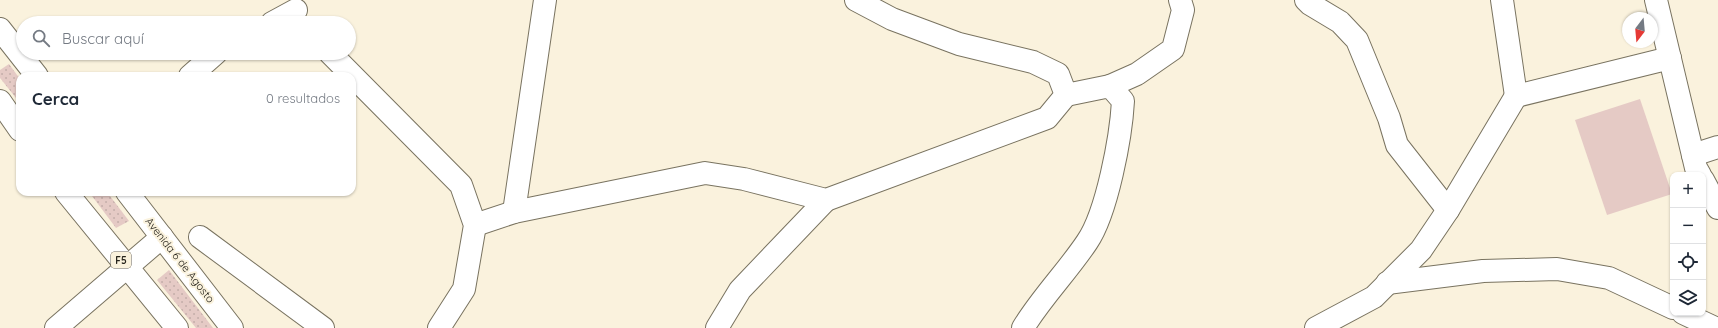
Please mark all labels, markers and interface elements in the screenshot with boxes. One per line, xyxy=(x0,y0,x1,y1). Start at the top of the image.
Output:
north arrow xyxy=(1622,12,1658,48)
search box xyxy=(16,16,356,60)
icon: search xyxy=(30,27,52,49)
text: Buscar aquí xyxy=(62,29,144,48)
text: Cerca xyxy=(32,88,79,109)
text: 0 resultados xyxy=(266,90,340,106)
map controls xyxy=(1670,172,1706,316)
button: + xyxy=(1670,172,1706,208)
button: − xyxy=(1670,208,1706,244)
street label: Avenida 6 de Agosto xyxy=(142,215,218,306)
button: locate xyxy=(1670,244,1706,280)
road number: F5 xyxy=(111,252,131,268)
button: layers xyxy=(1670,280,1706,316)

